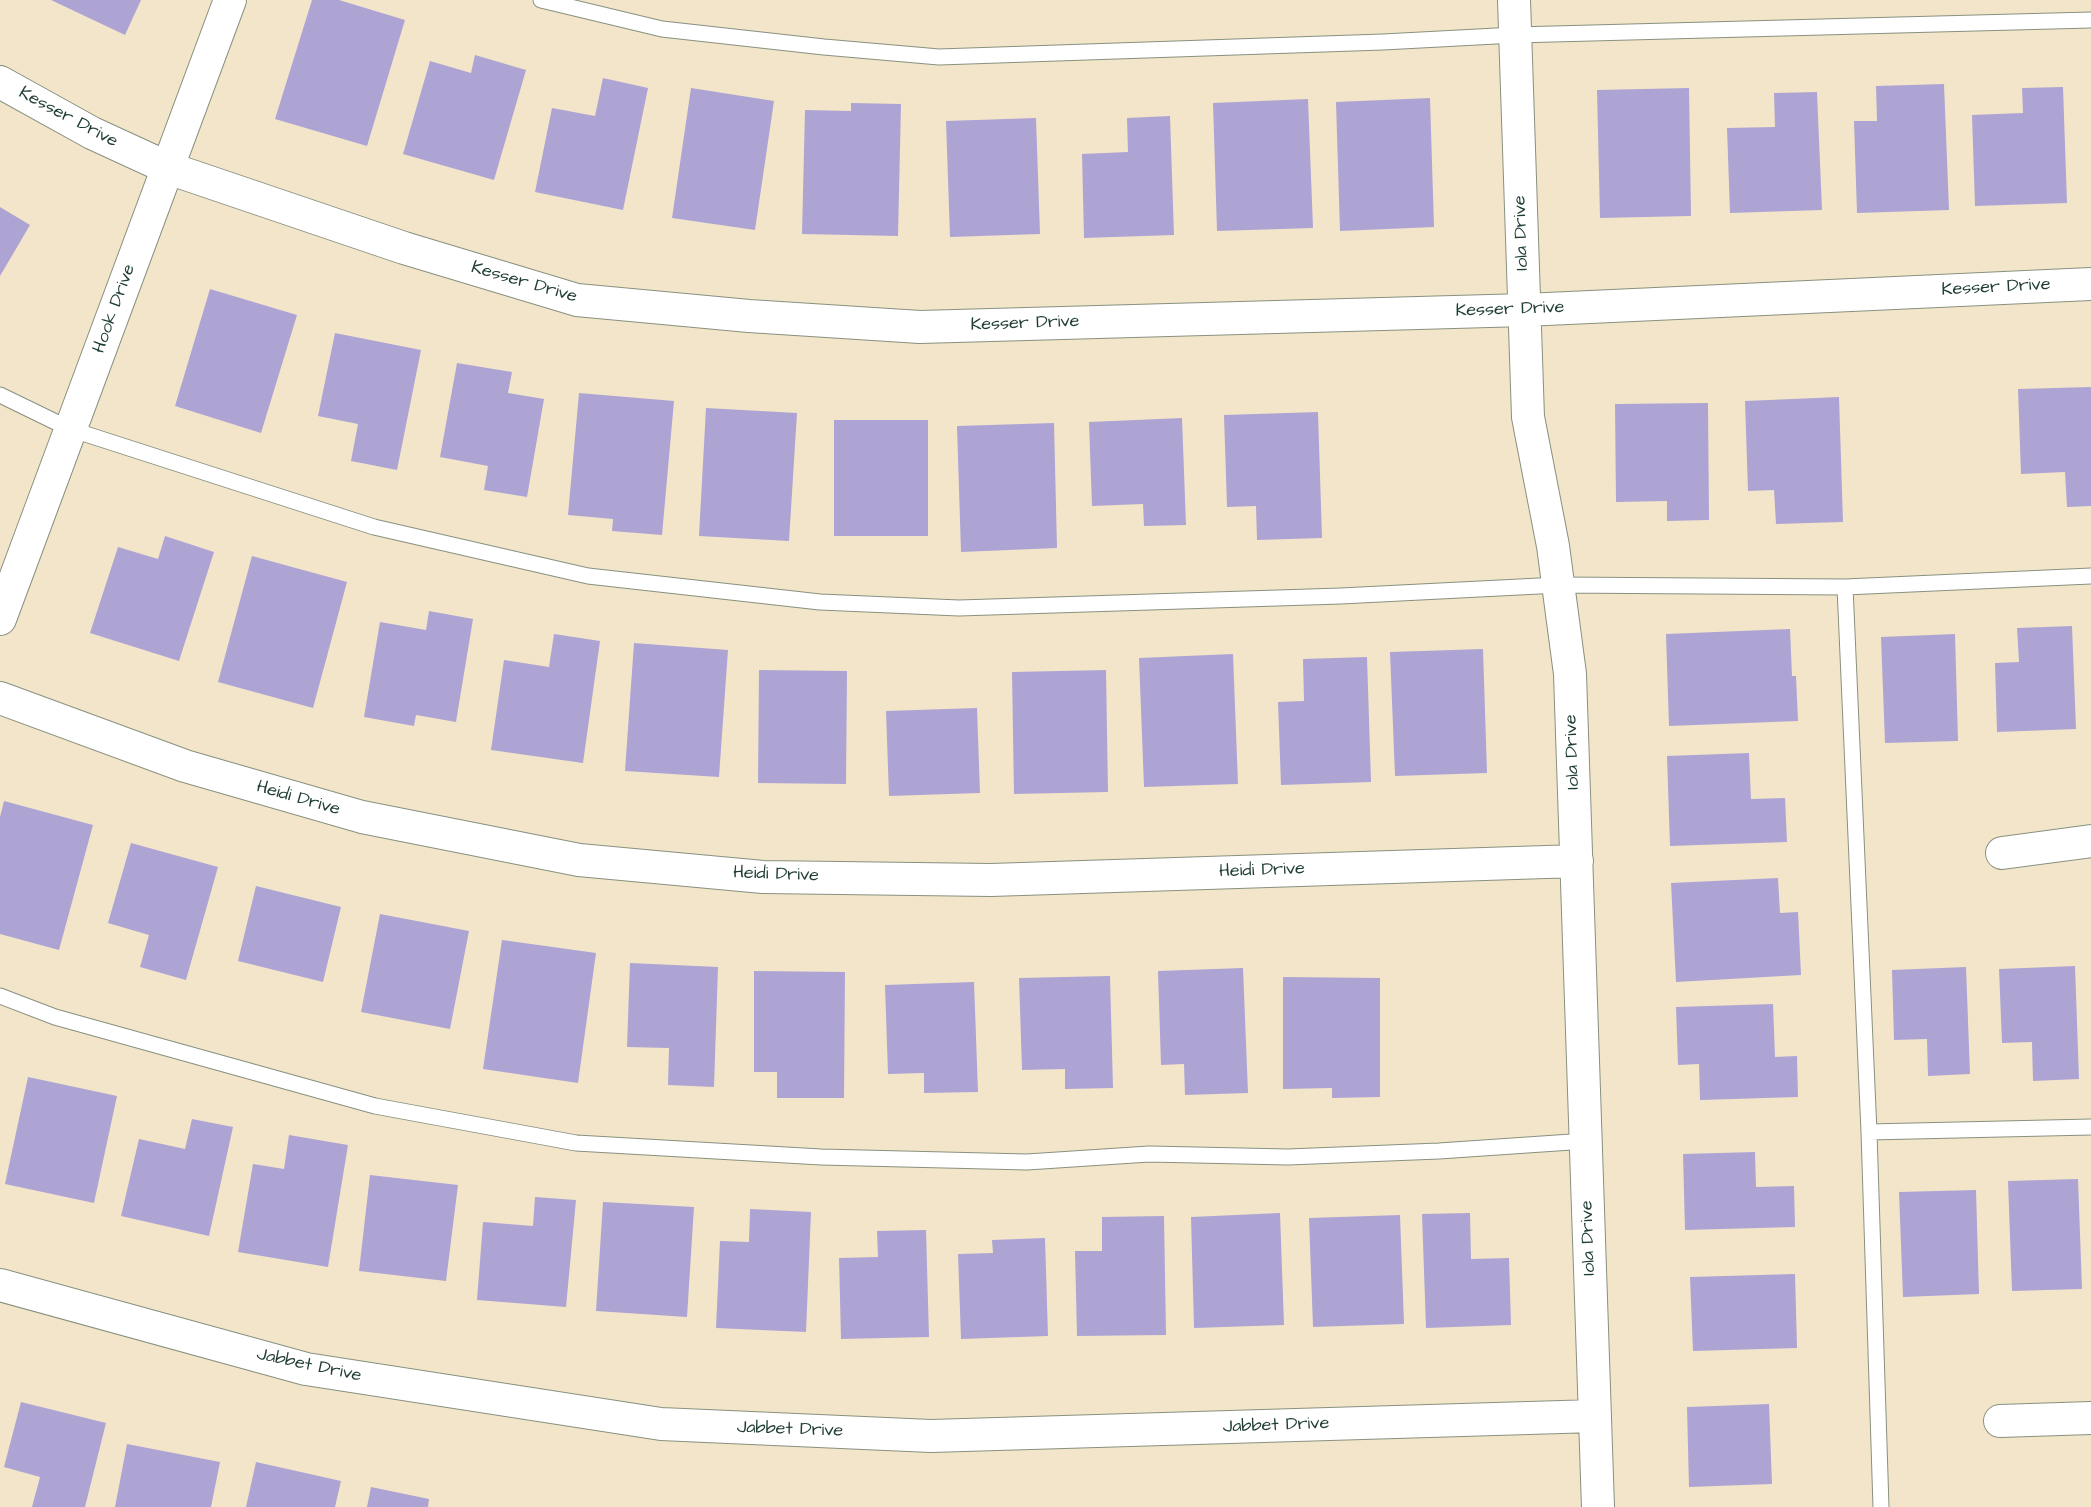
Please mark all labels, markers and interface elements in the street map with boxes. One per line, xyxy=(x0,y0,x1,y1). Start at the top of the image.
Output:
street label: Kesser Drive xyxy=(15,83,121,153)
street label: Iola Drive xyxy=(1510,195,1534,271)
street label: Kesser Drive xyxy=(469,258,579,308)
street label: Hook Drive xyxy=(89,262,141,356)
street label: Kesser Drive xyxy=(1941,274,2051,302)
street label: Kesser Drive xyxy=(1455,297,1565,323)
street label: Kesser Drive xyxy=(970,311,1080,337)
street label: Iola Drive xyxy=(1561,714,1585,790)
street label: Heidi Drive xyxy=(254,777,342,821)
street label: Heidi Drive xyxy=(1219,859,1305,883)
street label: Heidi Drive xyxy=(733,863,819,887)
street label: Iola Drive xyxy=(1577,1200,1601,1276)
street label: Jabbet Drive xyxy=(255,1344,363,1388)
street label: Jabbet Drive xyxy=(1222,1413,1330,1439)
street label: Jabbet Drive xyxy=(736,1417,844,1443)

